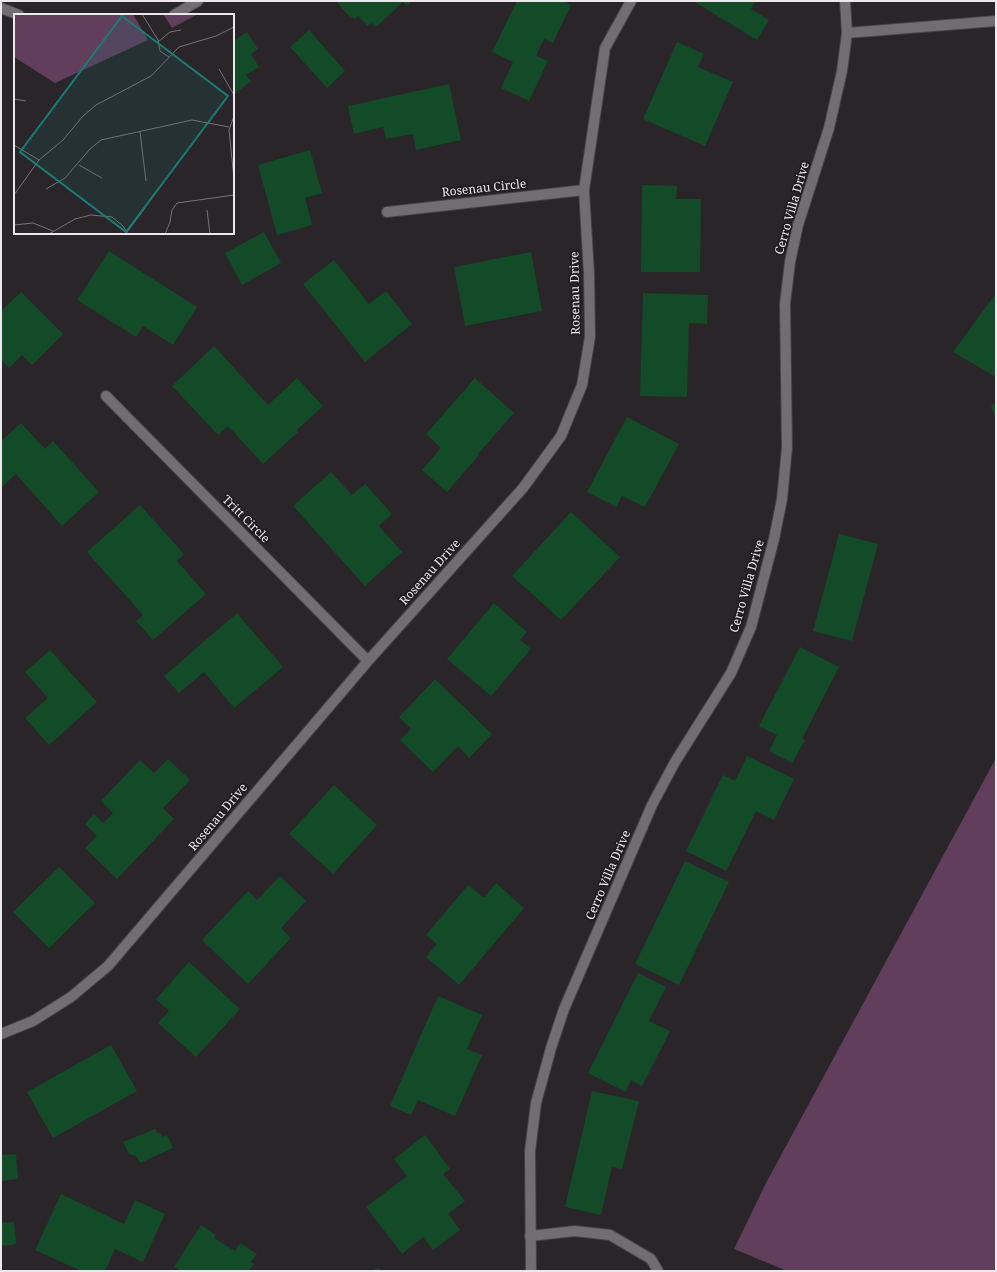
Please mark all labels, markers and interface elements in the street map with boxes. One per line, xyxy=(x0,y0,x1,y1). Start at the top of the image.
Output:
inset map xyxy=(14,14,234,234)
street label: Cerro Villa Drive xyxy=(770,159,813,256)
street label: Rosenau Circle xyxy=(441,175,527,200)
street label: Rosenau Drive xyxy=(565,251,584,335)
street label: Tritt Circle xyxy=(219,491,274,546)
street label: Rosenau Drive xyxy=(395,535,464,608)
street label: Cerro Villa Drive xyxy=(725,537,768,634)
street label: Rosenau Drive xyxy=(184,779,251,854)
street label: Cerro Villa Drive xyxy=(581,827,634,922)

